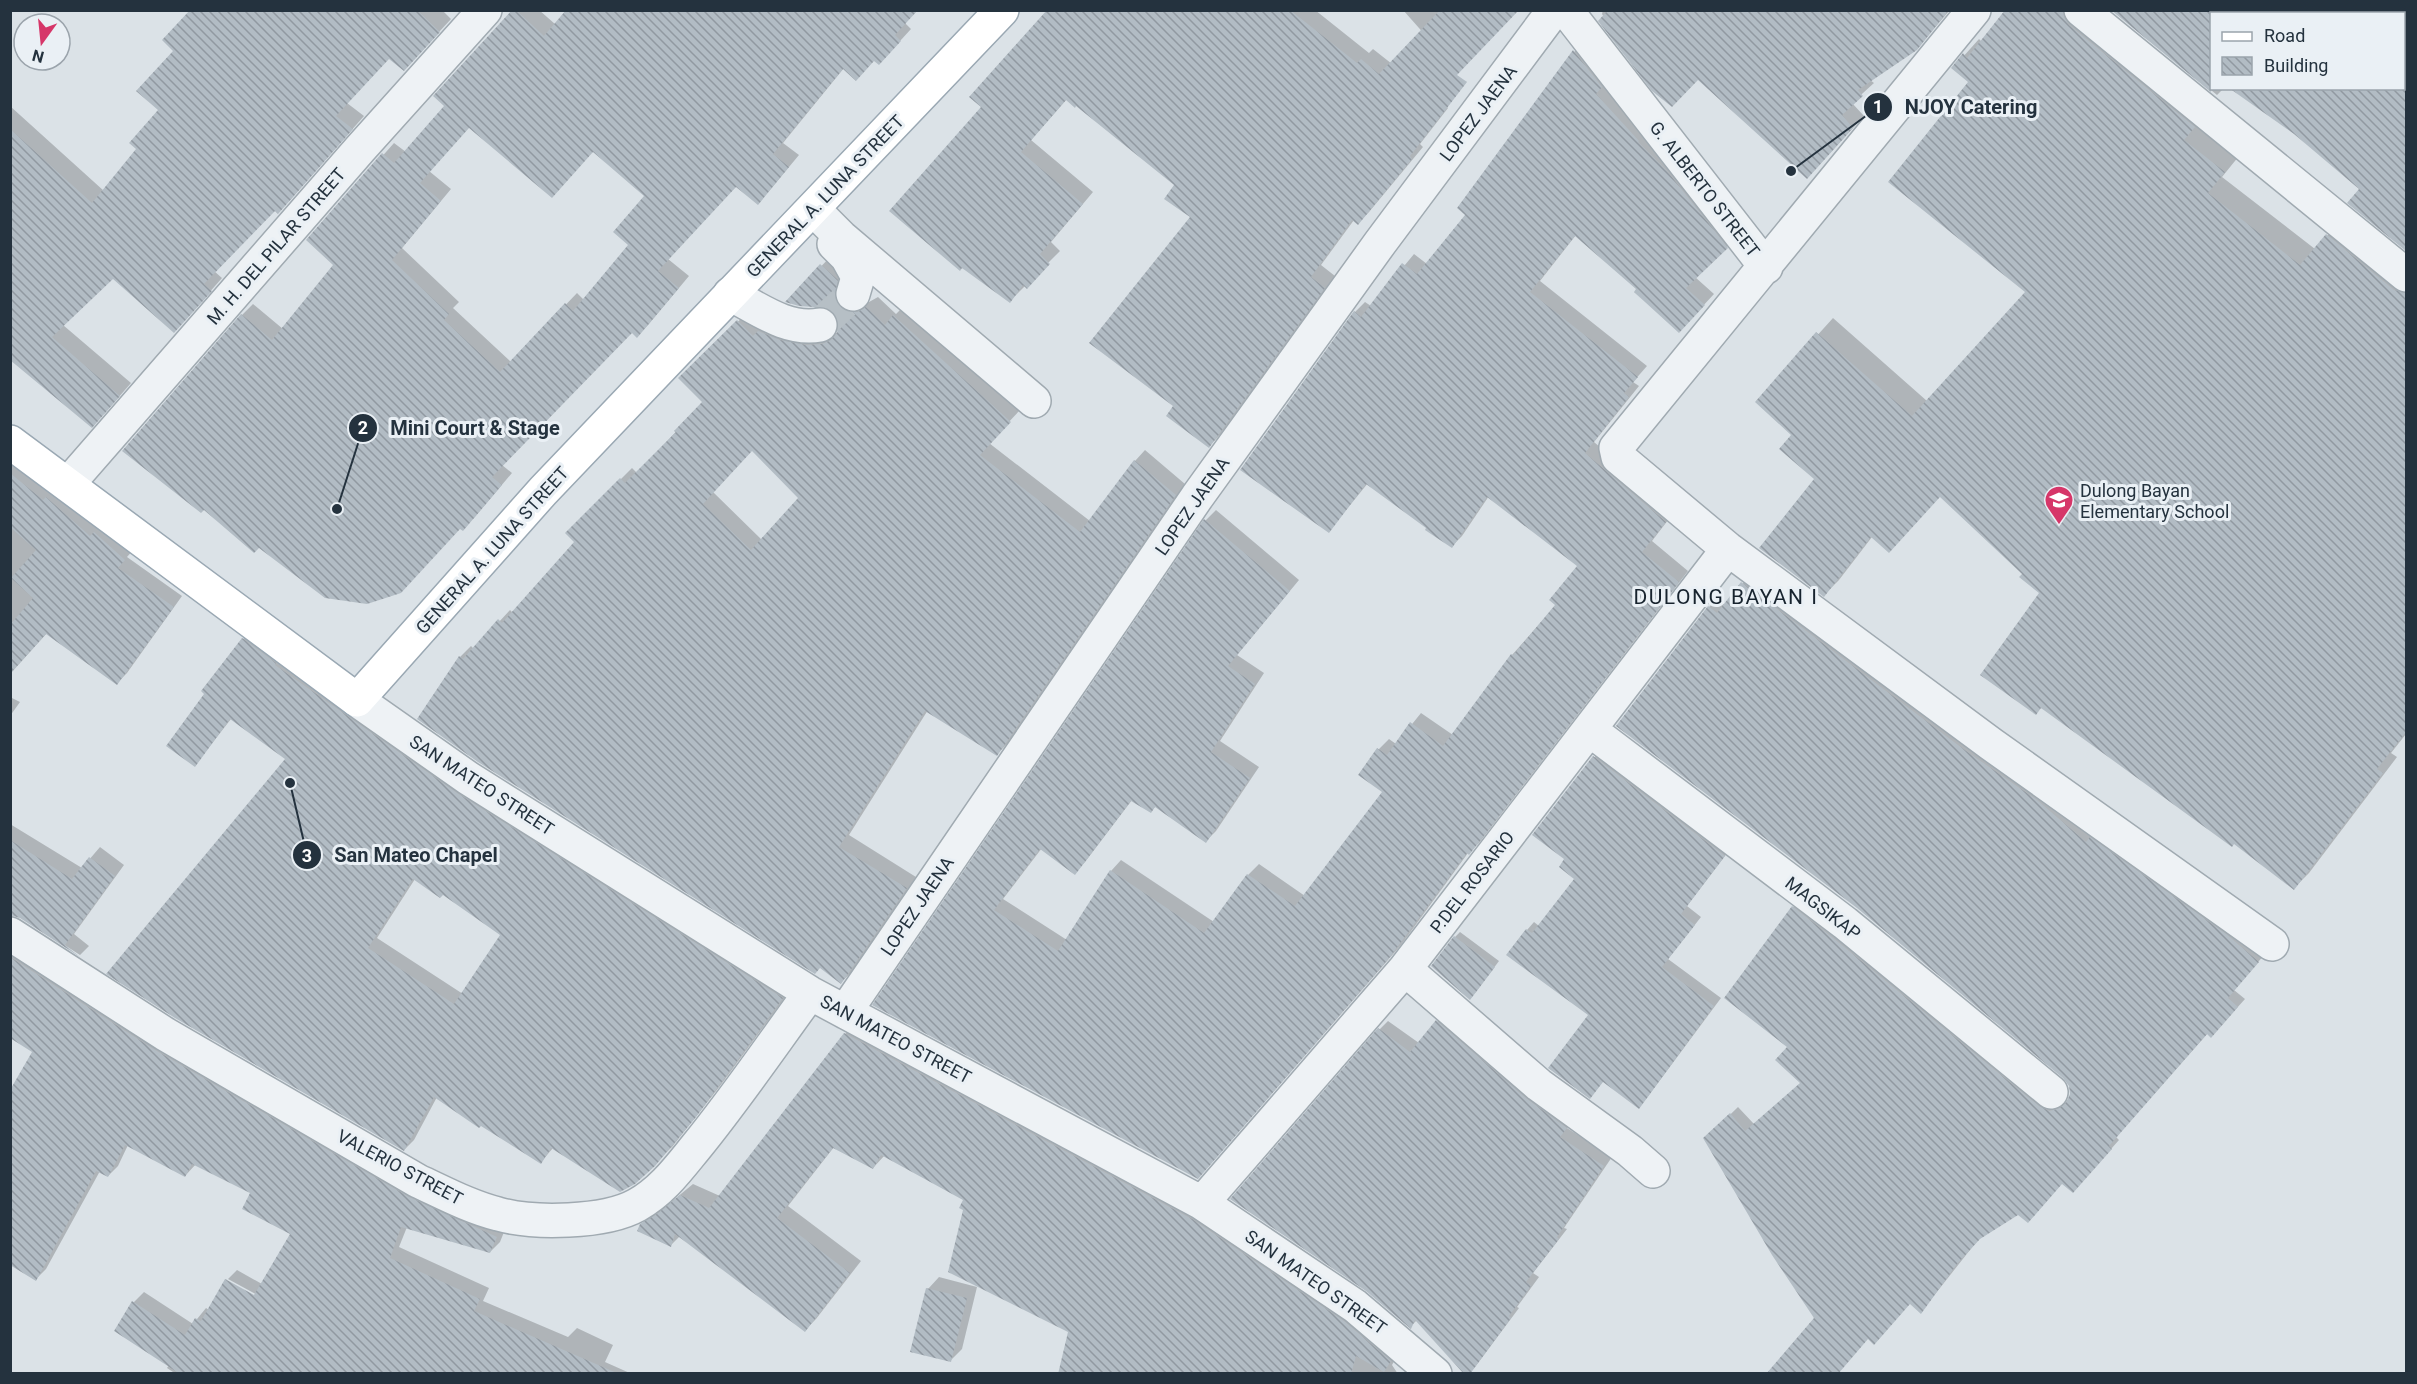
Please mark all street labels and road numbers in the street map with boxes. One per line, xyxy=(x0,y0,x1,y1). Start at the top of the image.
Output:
street label: LOPEZ JAENA xyxy=(1435,61,1521,165)
street label: GENERAL A. LUNA STREET xyxy=(742,110,908,282)
street label: G. ALBERTO STREET xyxy=(1646,117,1765,261)
street label: M. H. DEL PILAR STREET xyxy=(202,163,350,329)
street label: LOPEZ JAENA xyxy=(1150,453,1234,559)
street label: GENERAL A. LUNA STREET xyxy=(411,462,573,638)
street label: SAN MATEO STREET xyxy=(406,730,558,840)
street label: P.DEL ROSARIO xyxy=(1426,827,1518,937)
street label: LOPEZ JAENA xyxy=(876,852,958,959)
street label: MAGSIKAP xyxy=(1781,872,1865,944)
street label: SAN MATEO STREET xyxy=(817,990,975,1088)
street label: VALERIO STREET xyxy=(334,1125,467,1209)
street label: SAN MATEO STREET xyxy=(1241,1225,1391,1339)

